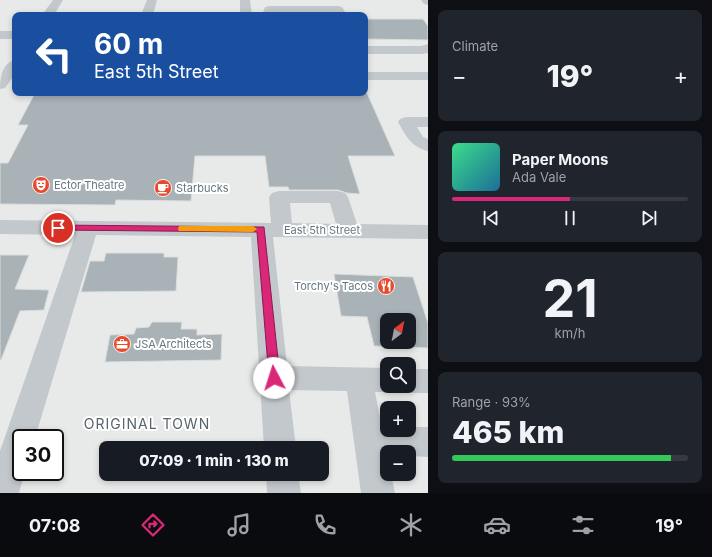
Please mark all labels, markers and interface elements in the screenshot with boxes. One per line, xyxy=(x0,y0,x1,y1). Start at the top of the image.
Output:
text: 60 m xyxy=(94,27,163,61)
icon: left xyxy=(28,28,80,80)
text: Climate xyxy=(452,38,498,54)
text: 19° xyxy=(547,58,593,94)
text: East 5th Street xyxy=(94,61,219,82)
text: − xyxy=(452,63,467,89)
text: + xyxy=(673,63,688,89)
text: Paper Moons xyxy=(512,150,608,169)
text: Ada Vale xyxy=(512,169,566,185)
theatre icon: Ector Theatre xyxy=(31,175,51,195)
place label: Ector Theatre xyxy=(54,178,125,192)
cafe icon: Starbucks xyxy=(153,178,173,198)
place label: Starbucks xyxy=(176,181,229,195)
icon: previous xyxy=(480,207,502,229)
icon: pause xyxy=(559,207,581,229)
icon: next xyxy=(638,207,660,229)
pin xyxy=(41,211,75,245)
icon: arrive xyxy=(47,217,69,239)
street label: East 5th Street xyxy=(284,223,361,237)
text: 21 xyxy=(542,267,598,330)
restaurant icon: Torchy's Tacos xyxy=(376,276,396,296)
place label: Torchy's Tacos xyxy=(294,279,373,293)
north arrow xyxy=(380,313,416,349)
map controls xyxy=(380,313,416,481)
text: km/h xyxy=(555,325,585,341)
office icon: JSA Architects xyxy=(112,334,132,354)
place label: JSA Architects xyxy=(135,337,212,351)
position arrow xyxy=(253,357,295,399)
button: search xyxy=(380,357,416,393)
text: Range · 93% xyxy=(452,394,531,410)
button: + xyxy=(380,401,416,437)
text: 465 km xyxy=(452,414,564,450)
district label: ORIGINAL TOWN xyxy=(84,415,210,432)
speed limit sign: 30 xyxy=(12,429,64,481)
button: − xyxy=(380,445,416,481)
text: 07:09 · 1 min · 130 m xyxy=(139,451,289,470)
icon: directions xyxy=(139,511,167,539)
icon: music xyxy=(225,511,253,539)
icon: phone xyxy=(311,511,339,539)
icon: climate xyxy=(397,511,425,539)
icon: car xyxy=(483,511,511,539)
icon: filters xyxy=(569,511,597,539)
text: 07:08 xyxy=(29,515,81,536)
text: 19° xyxy=(655,515,683,536)

